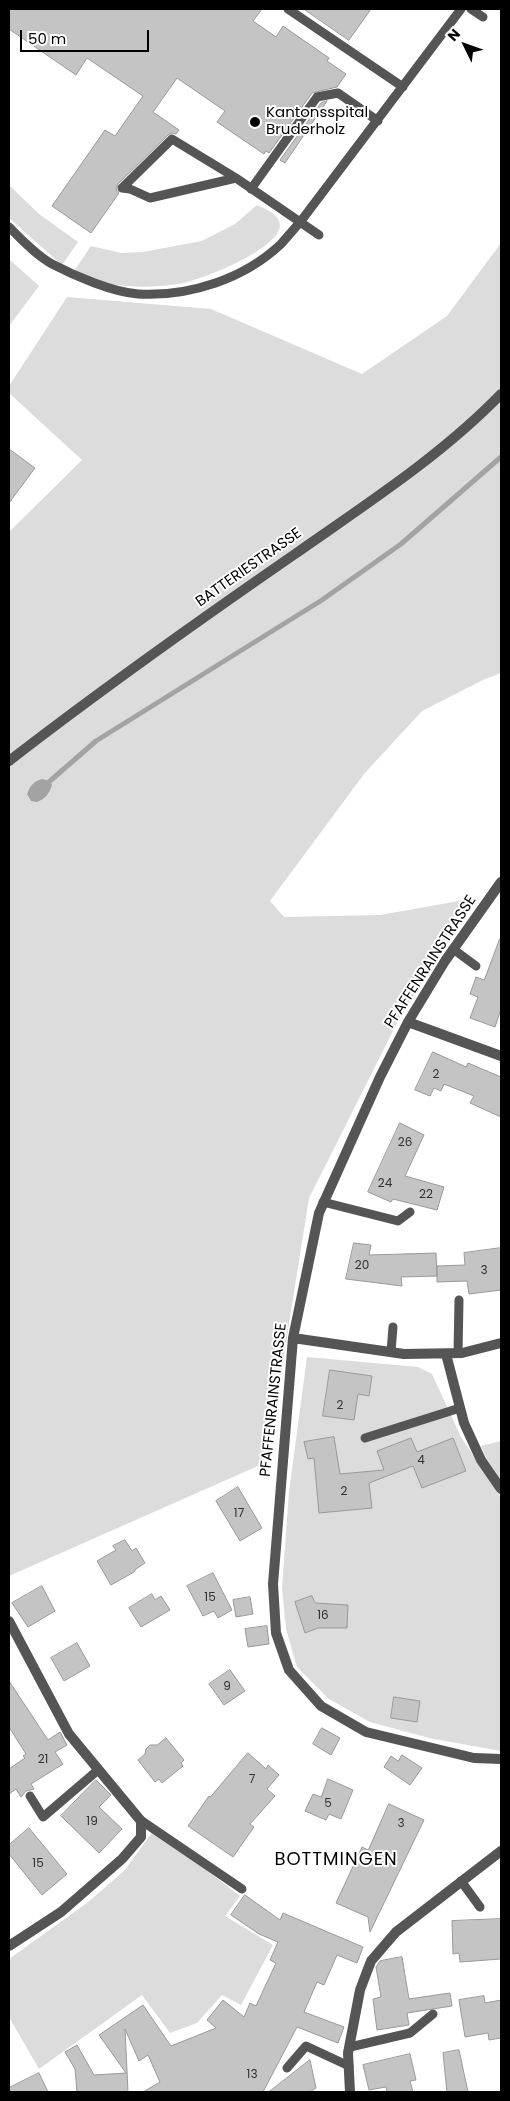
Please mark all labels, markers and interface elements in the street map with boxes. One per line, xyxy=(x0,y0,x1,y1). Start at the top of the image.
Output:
scale bar xyxy=(22,20,151,52)
north arrow xyxy=(440,20,490,70)
text: N xyxy=(443,24,465,46)
text: 50 m xyxy=(28,28,66,49)
place label: Kantonsspital Bruderholz xyxy=(266,104,368,139)
marker: Kantonsspital Bruderholz xyxy=(248,115,262,129)
street label: BATTERIESTRASSE xyxy=(193,525,305,611)
street label: PFAFFENRAINSTRASSE xyxy=(381,892,481,1032)
house number: 2 xyxy=(433,1068,439,1082)
house number: 26 xyxy=(398,1136,412,1150)
house number: 24 xyxy=(378,1177,392,1191)
house number: 22 xyxy=(419,1188,433,1202)
house number: 20 xyxy=(355,1259,369,1273)
house number: 3 xyxy=(480,1264,488,1278)
street label: PFAFFENRAINSTRASSE xyxy=(257,1322,291,1478)
house number: 2 xyxy=(337,1399,343,1413)
house number: 4 xyxy=(417,1454,425,1468)
house number: 2 xyxy=(341,1485,347,1499)
house number: 17 xyxy=(234,1507,244,1521)
house number: 15 xyxy=(204,1591,216,1605)
house number: 16 xyxy=(317,1609,329,1623)
house number: 9 xyxy=(223,1680,231,1694)
house number: 21 xyxy=(38,1753,48,1767)
house number: 7 xyxy=(249,1773,255,1787)
house number: 5 xyxy=(324,1797,332,1811)
house number: 19 xyxy=(86,1815,98,1829)
house number: 3 xyxy=(397,1817,405,1831)
district label: BOTTMINGEN xyxy=(273,1849,399,1871)
house number: 15 xyxy=(32,1857,44,1871)
house number: 13 xyxy=(247,2068,257,2082)

